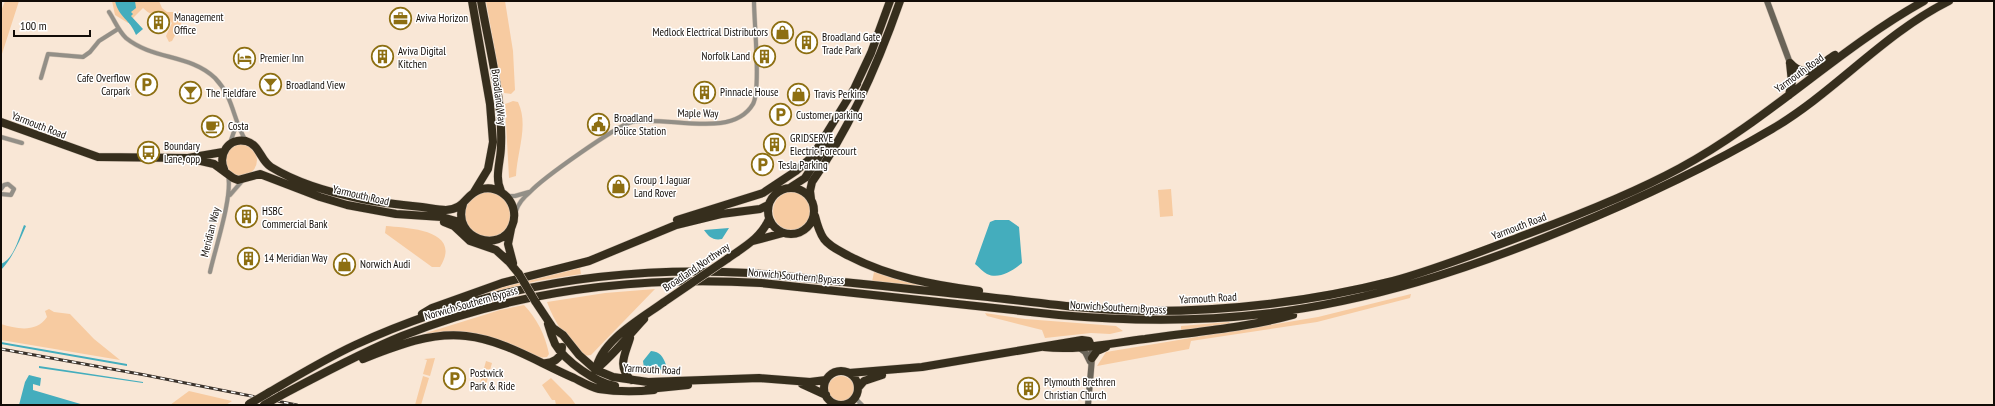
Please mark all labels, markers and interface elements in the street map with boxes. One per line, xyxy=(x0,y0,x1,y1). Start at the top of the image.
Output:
office icon: Aviva Horizon xyxy=(388,5,414,31)
building icon: Management Office xyxy=(146,10,172,36)
place label: Management Office xyxy=(174,10,224,37)
place label: Aviva Horizon xyxy=(416,11,468,25)
scale bar xyxy=(14,12,90,38)
text: 100 m xyxy=(20,18,47,33)
shop icon: Medlock Electrical Distributors xyxy=(770,19,796,45)
place label: Medlock Electrical Distributors xyxy=(653,25,768,39)
building icon: Broadland Gate Trade Park xyxy=(794,30,820,56)
place label: Broadland Gate Trade Park xyxy=(822,30,881,57)
building icon: Norfolk Land xyxy=(752,43,778,69)
building icon: Aviva Digital Kitchen xyxy=(369,44,395,70)
place label: Aviva Digital Kitchen xyxy=(398,44,446,71)
hotel icon: Premier Inn xyxy=(231,45,257,71)
place label: Norfolk Land xyxy=(702,49,750,63)
street label: Yarmouth Road xyxy=(1772,50,1827,96)
place label: Premier Inn xyxy=(260,51,304,65)
street label: Broadland Way xyxy=(489,68,509,127)
place label: Cafe Overflow Carpark xyxy=(77,71,131,98)
parking icon: Cafe Overflow Carpark xyxy=(133,71,159,97)
bar icon: Broadland View xyxy=(257,72,283,98)
place label: Broadland View xyxy=(286,78,346,92)
building icon: Pinnacle House xyxy=(692,79,718,105)
bar icon: The Fieldfare xyxy=(177,80,203,106)
shop icon: Travis Perkins xyxy=(786,81,812,107)
place label: Pinnacle House xyxy=(720,85,779,99)
place label: The Fieldfare xyxy=(206,86,257,100)
place label: Travis Perkins xyxy=(814,87,866,101)
parking icon: Customer parking xyxy=(768,102,794,128)
street label: Maple Way xyxy=(677,106,719,120)
street label: Yarmouth Road xyxy=(10,108,69,142)
place label: Customer parking xyxy=(796,108,863,122)
public building icon: Broadland Police Station xyxy=(586,111,612,137)
place label: Broadland Police Station xyxy=(614,111,666,138)
cafe icon: Costa xyxy=(199,113,225,139)
place label: Costa xyxy=(228,119,249,133)
building icon: GRIDSERVE Electric Forecourt xyxy=(762,131,788,157)
place label: GRIDSERVE Electric Forecourt xyxy=(790,131,856,158)
bus stop icon: Boundary Lane, opp xyxy=(135,139,161,165)
place label: Boundary Lane, opp xyxy=(164,139,201,166)
parking icon: Tesla Parking xyxy=(749,152,775,178)
place label: Tesla Parking xyxy=(778,158,828,172)
shop icon: Group 1 Jaguar Land Rover xyxy=(605,173,631,199)
place label: Group 1 Jaguar Land Rover xyxy=(634,173,690,200)
street label: Yarmouth Road xyxy=(331,182,391,208)
building icon: HSBC Commercial Bank xyxy=(234,204,260,230)
place label: HSBC Commercial Bank xyxy=(262,204,328,231)
street label: Meridian Way xyxy=(197,205,223,258)
street label: Yarmouth Road xyxy=(1490,209,1549,243)
street label: Broadland Northway xyxy=(660,239,733,295)
building icon: 14 Meridian Way xyxy=(235,245,261,271)
place label: 14 Meridian Way xyxy=(264,251,328,265)
shop icon: Norwich Audi xyxy=(331,251,357,277)
place label: Norwich Audi xyxy=(360,257,410,271)
street label: Norwich Southern Bypass xyxy=(747,265,845,287)
street label: Norwich Southern Bypass xyxy=(423,283,520,323)
street label: Yarmouth Road xyxy=(1179,289,1237,306)
street label: Norwich Southern Bypass xyxy=(1069,297,1167,317)
street label: Yarmouth Road xyxy=(623,361,681,378)
parking icon: Postwick Park & Ride xyxy=(442,366,468,392)
place label: Postwick Park & Ride xyxy=(470,366,515,393)
building icon: Plymouth Brethren Christian Church xyxy=(1016,375,1042,401)
place label: Plymouth Brethren Christian Church xyxy=(1044,375,1116,402)

